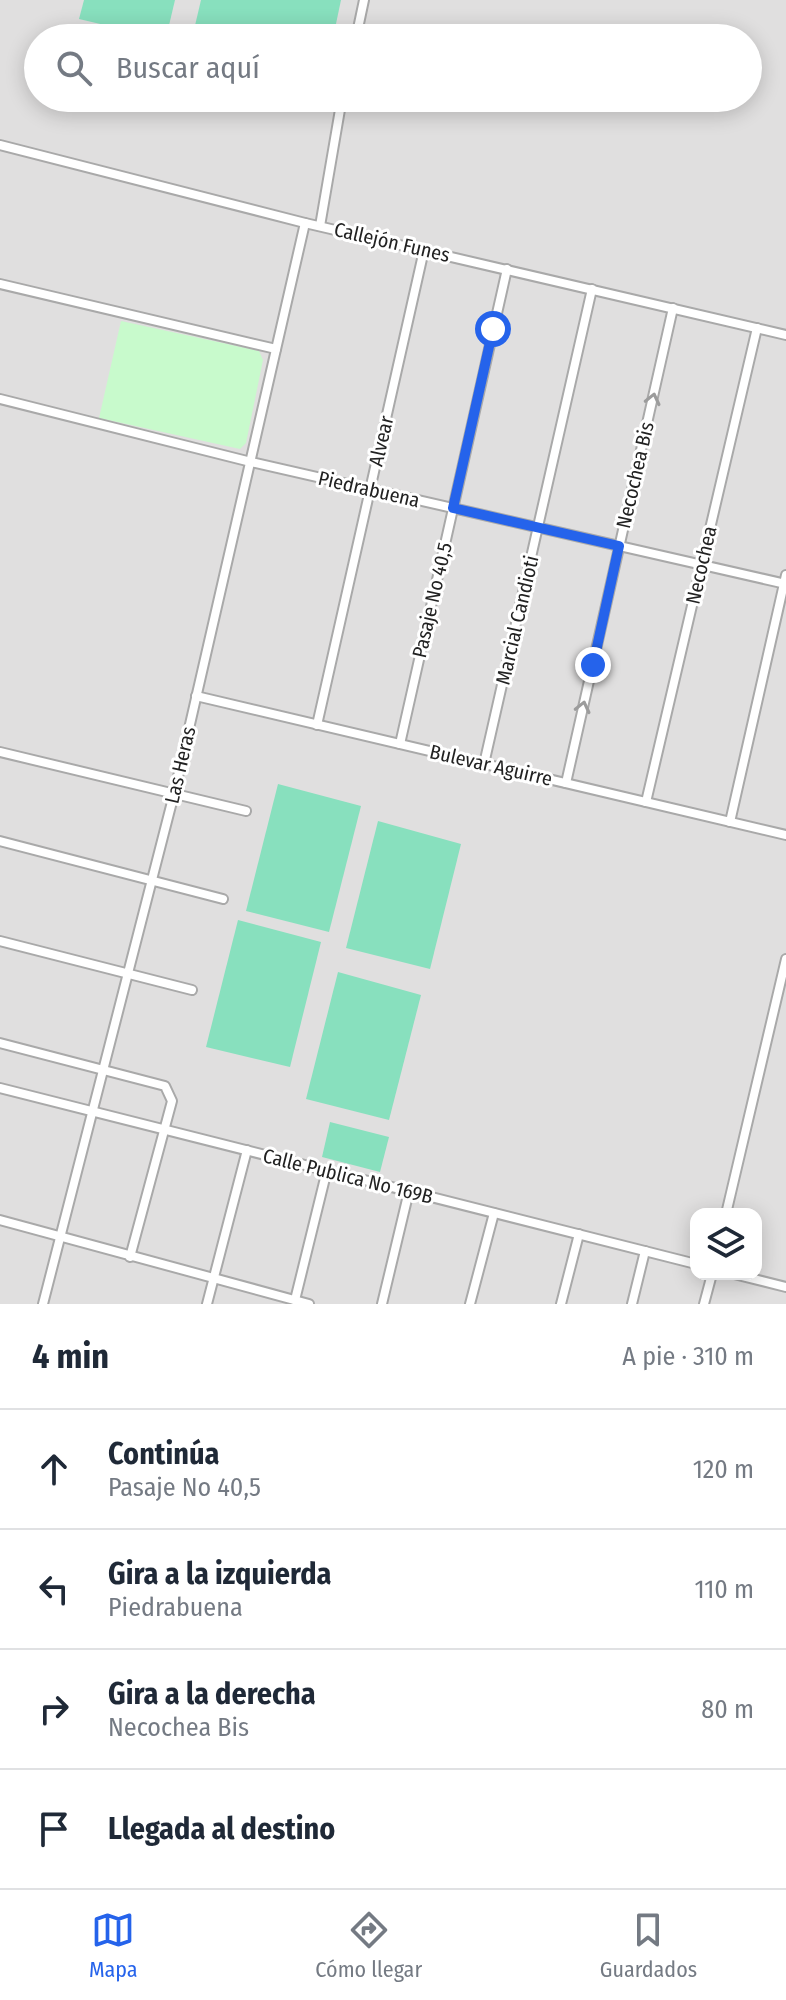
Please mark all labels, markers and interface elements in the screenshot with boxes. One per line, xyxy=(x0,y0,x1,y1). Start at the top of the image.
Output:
search box xyxy=(24,24,762,112)
icon: search xyxy=(52,46,96,90)
text: Buscar aquí xyxy=(116,50,260,86)
street label: Callejón Funes xyxy=(332,217,452,267)
route start xyxy=(475,311,511,347)
one-way arrow xyxy=(643,392,660,406)
street label: Alvear xyxy=(364,413,398,469)
street label: Necochea Bis xyxy=(611,419,659,531)
street label: Piedrabuena xyxy=(316,466,422,512)
street label: Necochea xyxy=(680,524,722,606)
street label: Pasaje No 40,5 xyxy=(407,540,457,660)
street label: Marcial Candioti xyxy=(490,553,544,687)
route end xyxy=(575,647,611,683)
one-way arrow xyxy=(574,701,591,714)
street label: Las Heras xyxy=(160,724,200,806)
street label: Bulevar Aguirre xyxy=(427,739,555,791)
street label: Calle Publica No 169B xyxy=(261,1143,436,1209)
map controls xyxy=(690,1208,762,1280)
button: layers xyxy=(690,1208,762,1280)
text: 4 min xyxy=(32,1336,109,1377)
text: A pie · 310 m xyxy=(622,1341,754,1372)
text: Continúa xyxy=(108,1436,219,1472)
icon: ahead xyxy=(32,1447,76,1491)
text: 120 m xyxy=(693,1454,754,1485)
text: Pasaje No 40,5 xyxy=(108,1472,261,1503)
text: Gira a la izquierda xyxy=(108,1556,331,1592)
icon: left xyxy=(32,1567,76,1611)
text: 110 m xyxy=(694,1574,754,1605)
text: Piedrabuena xyxy=(108,1592,243,1623)
text: Gira a la derecha xyxy=(108,1676,316,1712)
icon: right xyxy=(32,1687,76,1731)
text: 80 m xyxy=(701,1694,754,1725)
text: Necochea Bis xyxy=(108,1712,249,1743)
icon: arrive xyxy=(32,1807,76,1851)
text: Llegada al destino xyxy=(108,1811,335,1847)
tab: Mapa xyxy=(89,1908,138,1983)
tab: Cómo llegar xyxy=(315,1908,422,1983)
tab: Guardados xyxy=(600,1908,697,1983)

